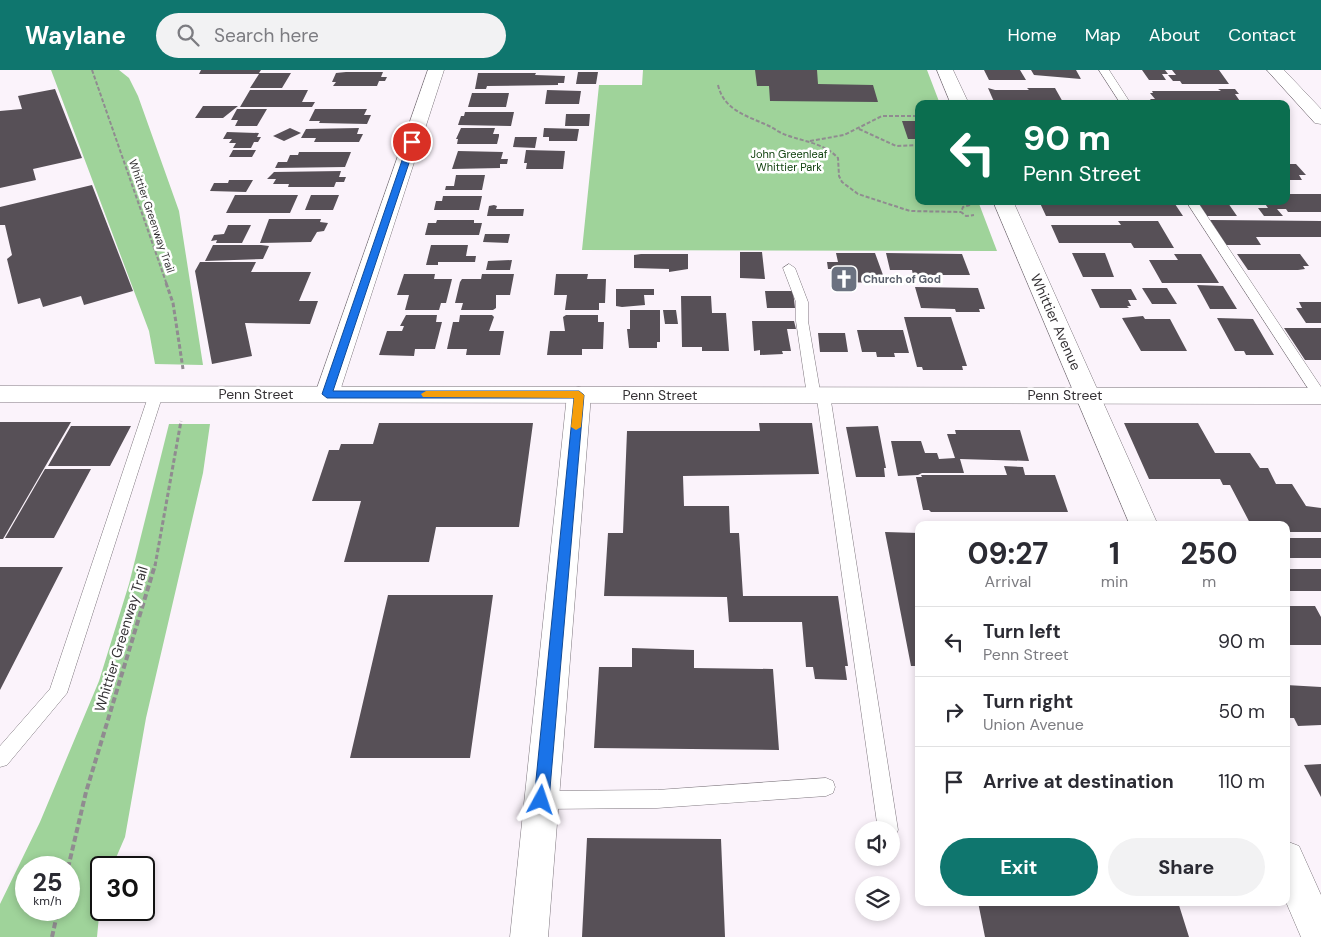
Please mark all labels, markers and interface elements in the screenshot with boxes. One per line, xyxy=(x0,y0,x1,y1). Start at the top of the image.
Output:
search box xyxy=(156,13,506,58)
text: Waylane xyxy=(25,20,126,51)
icon: search xyxy=(174,21,202,49)
text: Search here xyxy=(214,23,319,48)
text: Home xyxy=(1007,23,1057,47)
text: Map xyxy=(1085,23,1121,47)
text: About xyxy=(1149,23,1200,47)
text: Contact xyxy=(1228,23,1296,47)
text: 90 m xyxy=(1023,115,1111,161)
icon: left xyxy=(940,120,1005,185)
pin xyxy=(391,121,433,163)
icon: arrive xyxy=(398,128,426,156)
park label: John Greenleaf Whittier Park xyxy=(750,147,828,174)
street label: Whittier Greenway Trail xyxy=(126,158,178,274)
text: Penn Street xyxy=(1023,159,1141,188)
church icon: Church of God xyxy=(829,264,859,294)
street label: Whittier Avenue xyxy=(1027,271,1085,373)
place label: Church of God xyxy=(863,272,941,286)
street label: Penn Street xyxy=(218,385,294,403)
street label: Penn Street xyxy=(622,386,698,404)
street label: Penn Street xyxy=(1027,386,1103,404)
text: 09:27 xyxy=(967,534,1048,573)
text: 1 xyxy=(1109,534,1120,573)
text: 250 xyxy=(1181,534,1238,573)
street label: Whittier Greenway Trail xyxy=(90,564,152,714)
text: Arrival xyxy=(985,571,1031,592)
text: min xyxy=(1101,571,1128,592)
text: m xyxy=(1202,571,1216,592)
text: Turn left xyxy=(983,619,1061,644)
icon: left xyxy=(940,628,968,656)
text: 90 m xyxy=(1218,629,1265,654)
text: Penn Street xyxy=(983,644,1069,665)
text: Turn right xyxy=(983,689,1073,714)
icon: right xyxy=(940,698,968,726)
text: 50 m xyxy=(1218,699,1265,724)
text: Union Avenue xyxy=(983,714,1084,735)
icon: arrive xyxy=(940,768,968,796)
text: Arrive at destination xyxy=(983,769,1174,794)
text: 110 m xyxy=(1218,769,1265,794)
position arrow xyxy=(514,773,566,825)
map controls xyxy=(855,821,900,921)
button: sound xyxy=(855,821,900,866)
button: Exit xyxy=(940,838,1098,896)
button: Share xyxy=(1108,838,1265,896)
speed limit sign: 30 xyxy=(90,856,155,921)
text: 25 xyxy=(33,866,62,899)
button: layers xyxy=(855,876,900,921)
text: km/h xyxy=(33,893,62,909)

